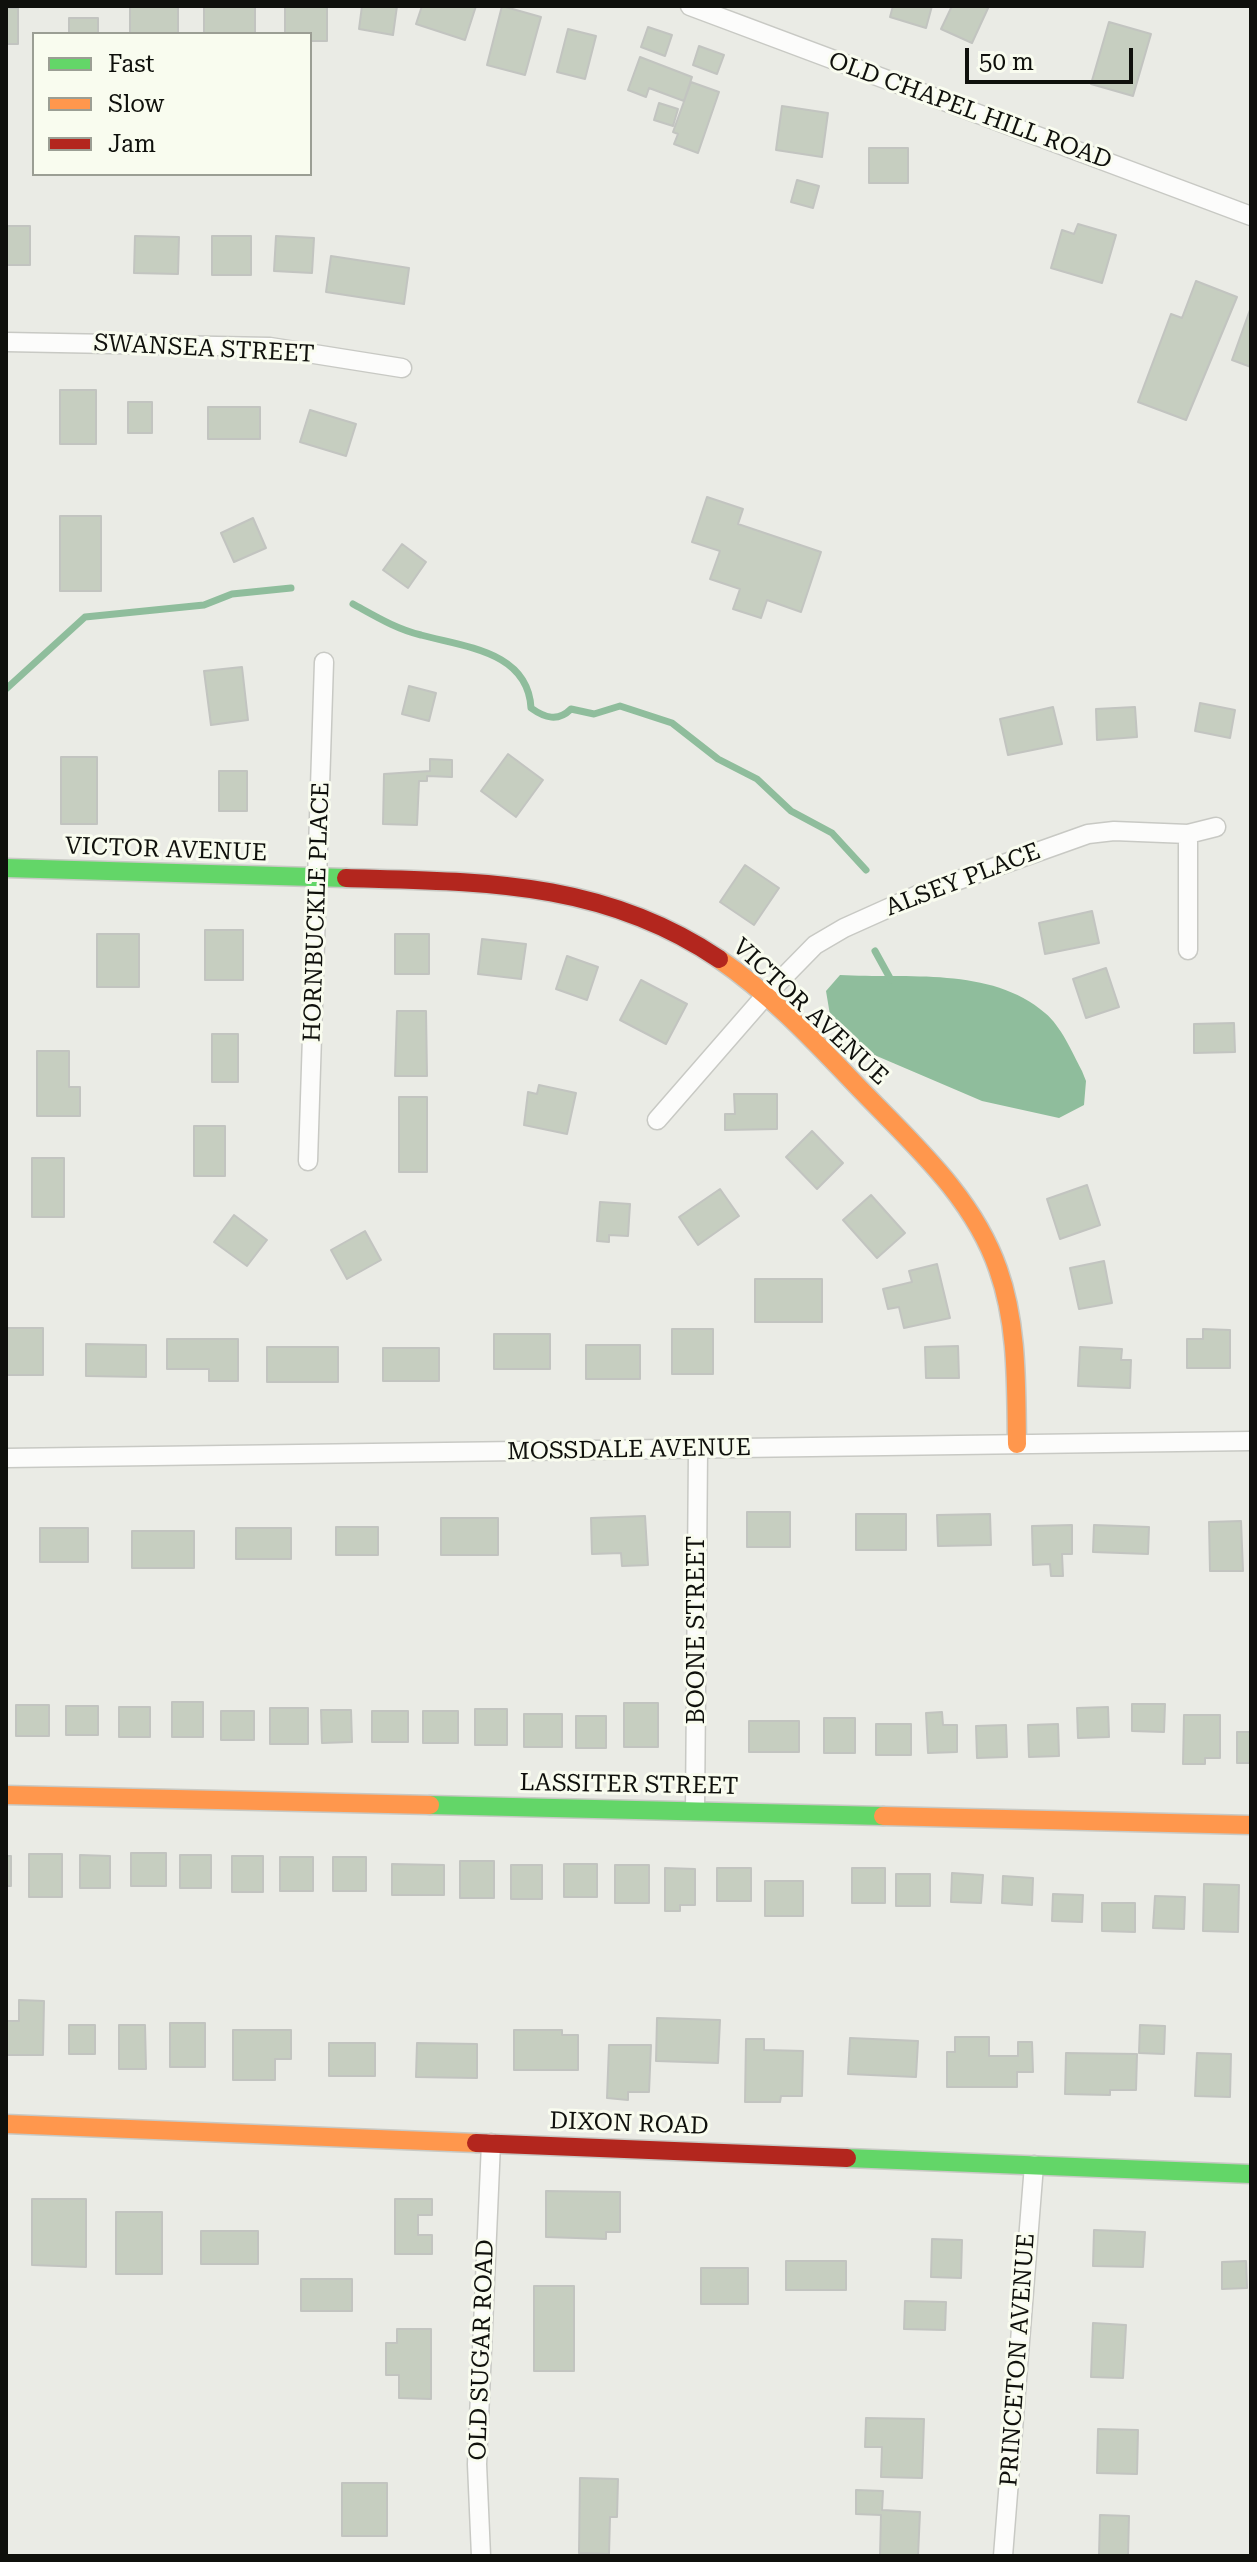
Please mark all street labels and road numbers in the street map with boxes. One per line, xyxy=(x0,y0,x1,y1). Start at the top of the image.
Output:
street label: OLD CHAPEL HILL ROAD xyxy=(824,46,1116,176)
street label: SWANSEA STREET xyxy=(93,329,315,369)
street label: HORNBUCKLE PLACE xyxy=(298,782,336,1042)
street label: VICTOR AVENUE xyxy=(64,832,268,868)
street label: ALSEY PLACE xyxy=(882,837,1044,923)
street label: VICTOR AVENUE xyxy=(726,933,894,1091)
street label: MOSSDALE AVENUE xyxy=(507,1433,751,1467)
street label: BOONE STREET xyxy=(683,1536,711,1724)
street label: LASSITER STREET xyxy=(519,1769,739,1801)
street label: DIXON ROAD xyxy=(549,2107,709,2141)
street label: PRINCETON AVENUE xyxy=(995,2232,1041,2488)
street label: OLD SUGAR ROAD xyxy=(464,2239,500,2461)

